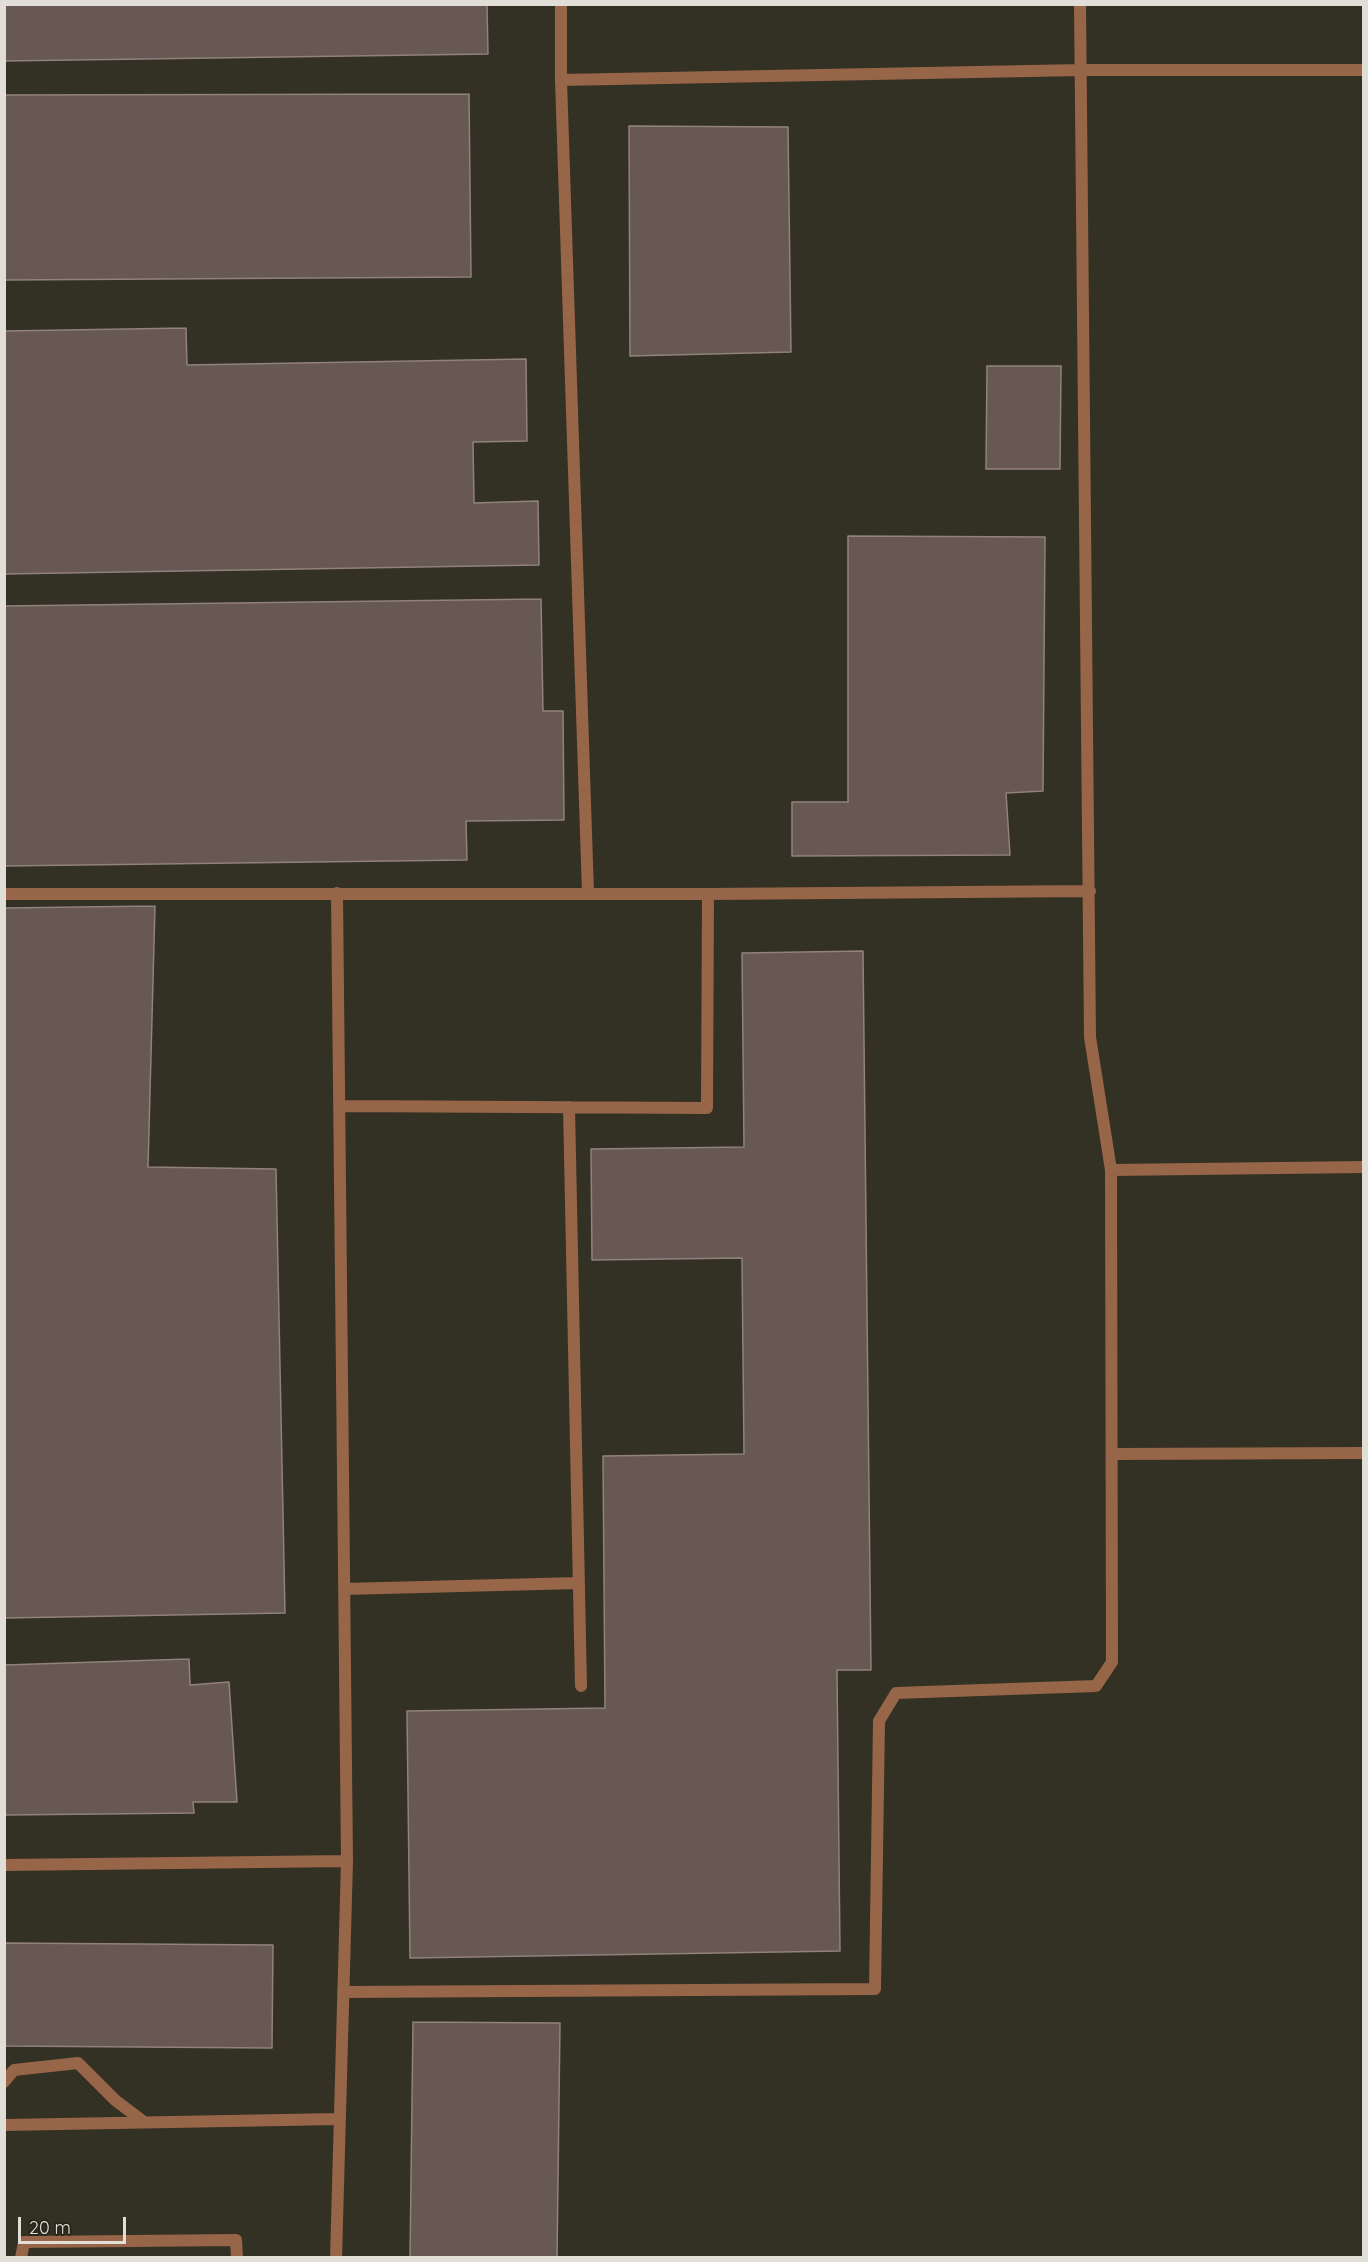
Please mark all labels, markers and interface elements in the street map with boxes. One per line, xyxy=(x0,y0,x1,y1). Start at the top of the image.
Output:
scale bar xyxy=(21,2205,129,2243)
text: 20 m xyxy=(29,2216,71,2239)

